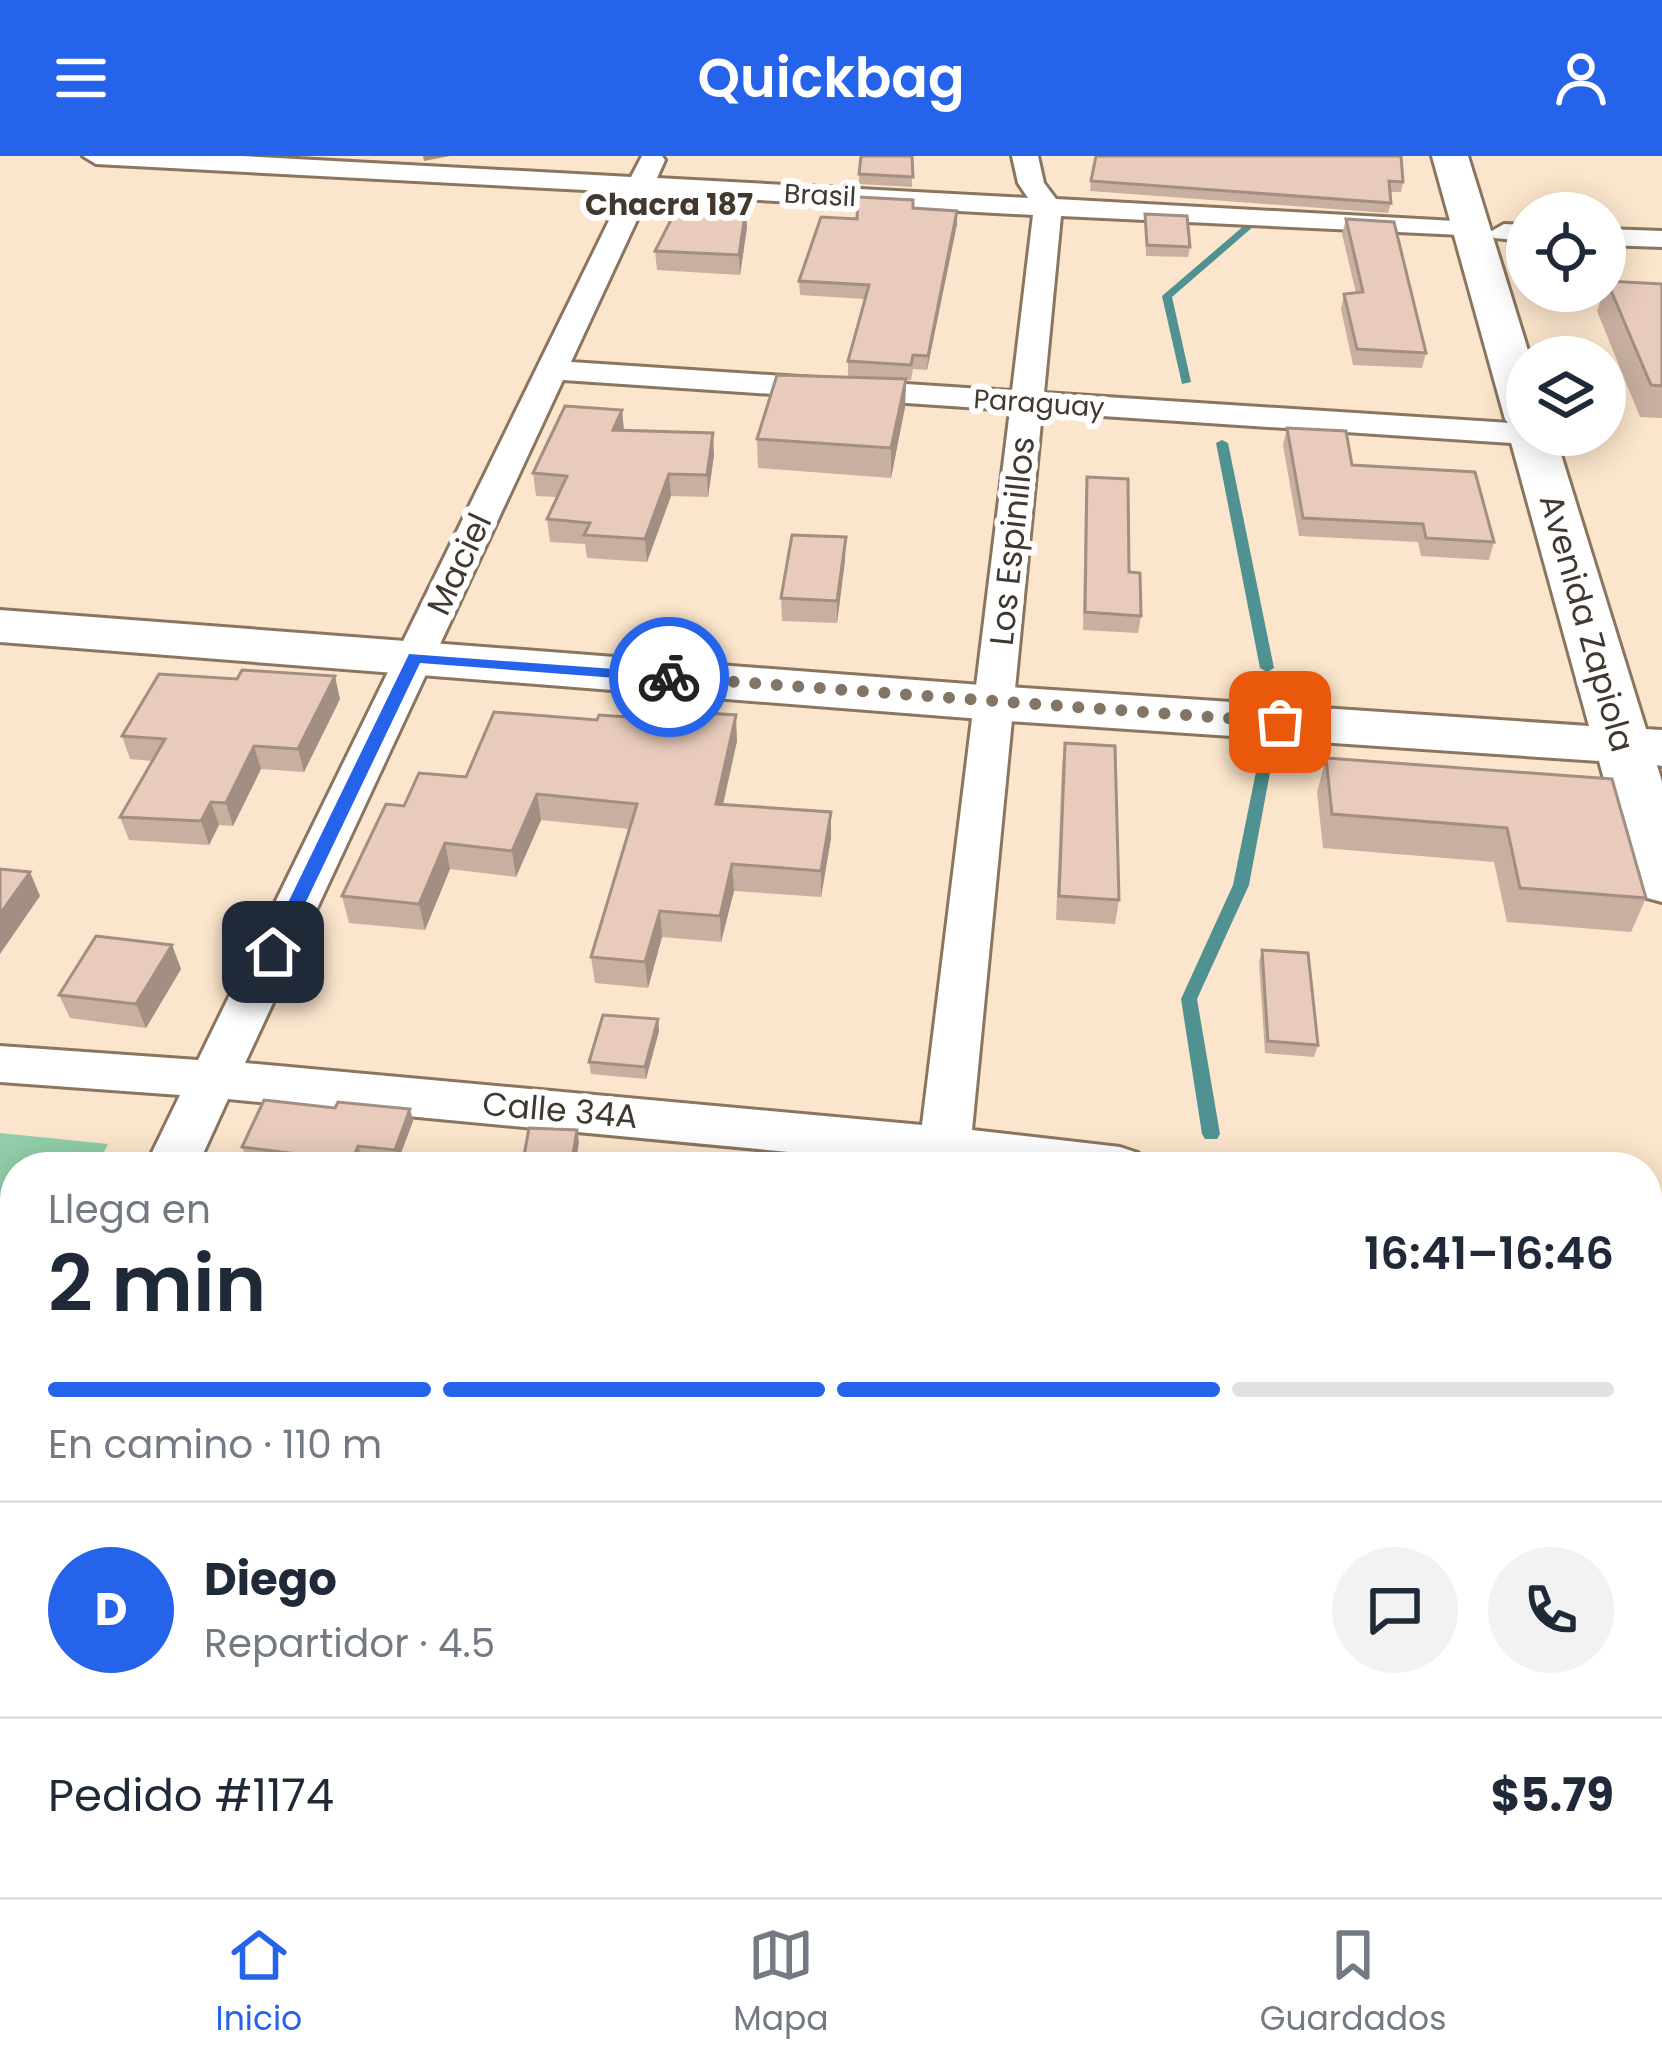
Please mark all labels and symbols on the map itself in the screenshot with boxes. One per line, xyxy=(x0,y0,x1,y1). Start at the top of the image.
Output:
street label: Brasil xyxy=(783,175,857,215)
district label: Chacra 187 xyxy=(585,183,753,226)
street label: Paraguay xyxy=(972,380,1106,426)
street label: Los Espinillos xyxy=(978,434,1046,648)
street label: Avenida Zapiola xyxy=(1528,489,1646,757)
street label: Maciel xyxy=(415,505,503,623)
courier xyxy=(609,617,729,737)
pin xyxy=(1229,671,1331,773)
pin xyxy=(222,901,324,1003)
street label: Calle 34A xyxy=(480,1080,640,1140)

